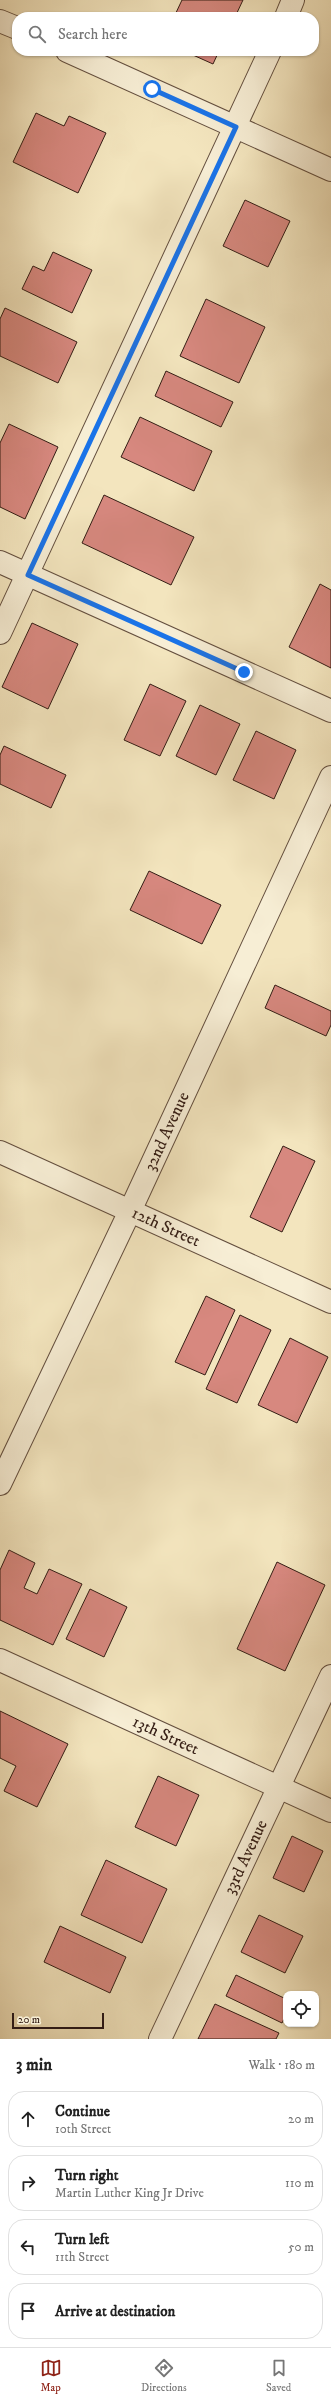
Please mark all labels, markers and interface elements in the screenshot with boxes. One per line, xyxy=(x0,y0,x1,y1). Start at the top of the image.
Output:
search box xyxy=(12,12,319,56)
icon: search xyxy=(26,23,48,45)
text: Search here xyxy=(58,25,127,44)
route start xyxy=(143,80,161,98)
route end xyxy=(235,663,253,681)
street label: 32nd Avenue xyxy=(139,1088,195,1175)
street label: 12th Street xyxy=(128,1202,204,1252)
street label: 13th Street xyxy=(129,1711,203,1760)
street label: 33rd Avenue xyxy=(219,1816,273,1898)
map controls xyxy=(283,1991,319,2027)
button: locate xyxy=(283,1991,319,2027)
scale bar xyxy=(12,2011,104,2030)
text: 20 m xyxy=(18,2013,40,2027)
text: 3 min xyxy=(16,2054,52,2076)
text: Walk · 180 m xyxy=(248,2057,315,2073)
text: Continue xyxy=(55,2102,110,2121)
icon: ahead xyxy=(17,2108,39,2130)
text: 20 m xyxy=(288,2111,314,2127)
text: 10th Street xyxy=(55,2121,111,2137)
text: Turn right xyxy=(55,2166,118,2185)
icon: right xyxy=(17,2172,39,2194)
text: 110 m xyxy=(285,2175,314,2191)
text: Martin Luther King Jr Drive xyxy=(55,2185,204,2201)
text: Turn left xyxy=(55,2230,109,2249)
icon: left xyxy=(17,2236,39,2258)
text: 50 m xyxy=(288,2239,314,2255)
text: 11th Street xyxy=(55,2249,109,2265)
icon: arrive xyxy=(17,2300,39,2322)
text: Arrive at destination xyxy=(55,2302,175,2321)
tab: Map xyxy=(40,2357,62,2395)
tab: Directions xyxy=(141,2357,187,2395)
tab: Saved xyxy=(266,2357,291,2395)

